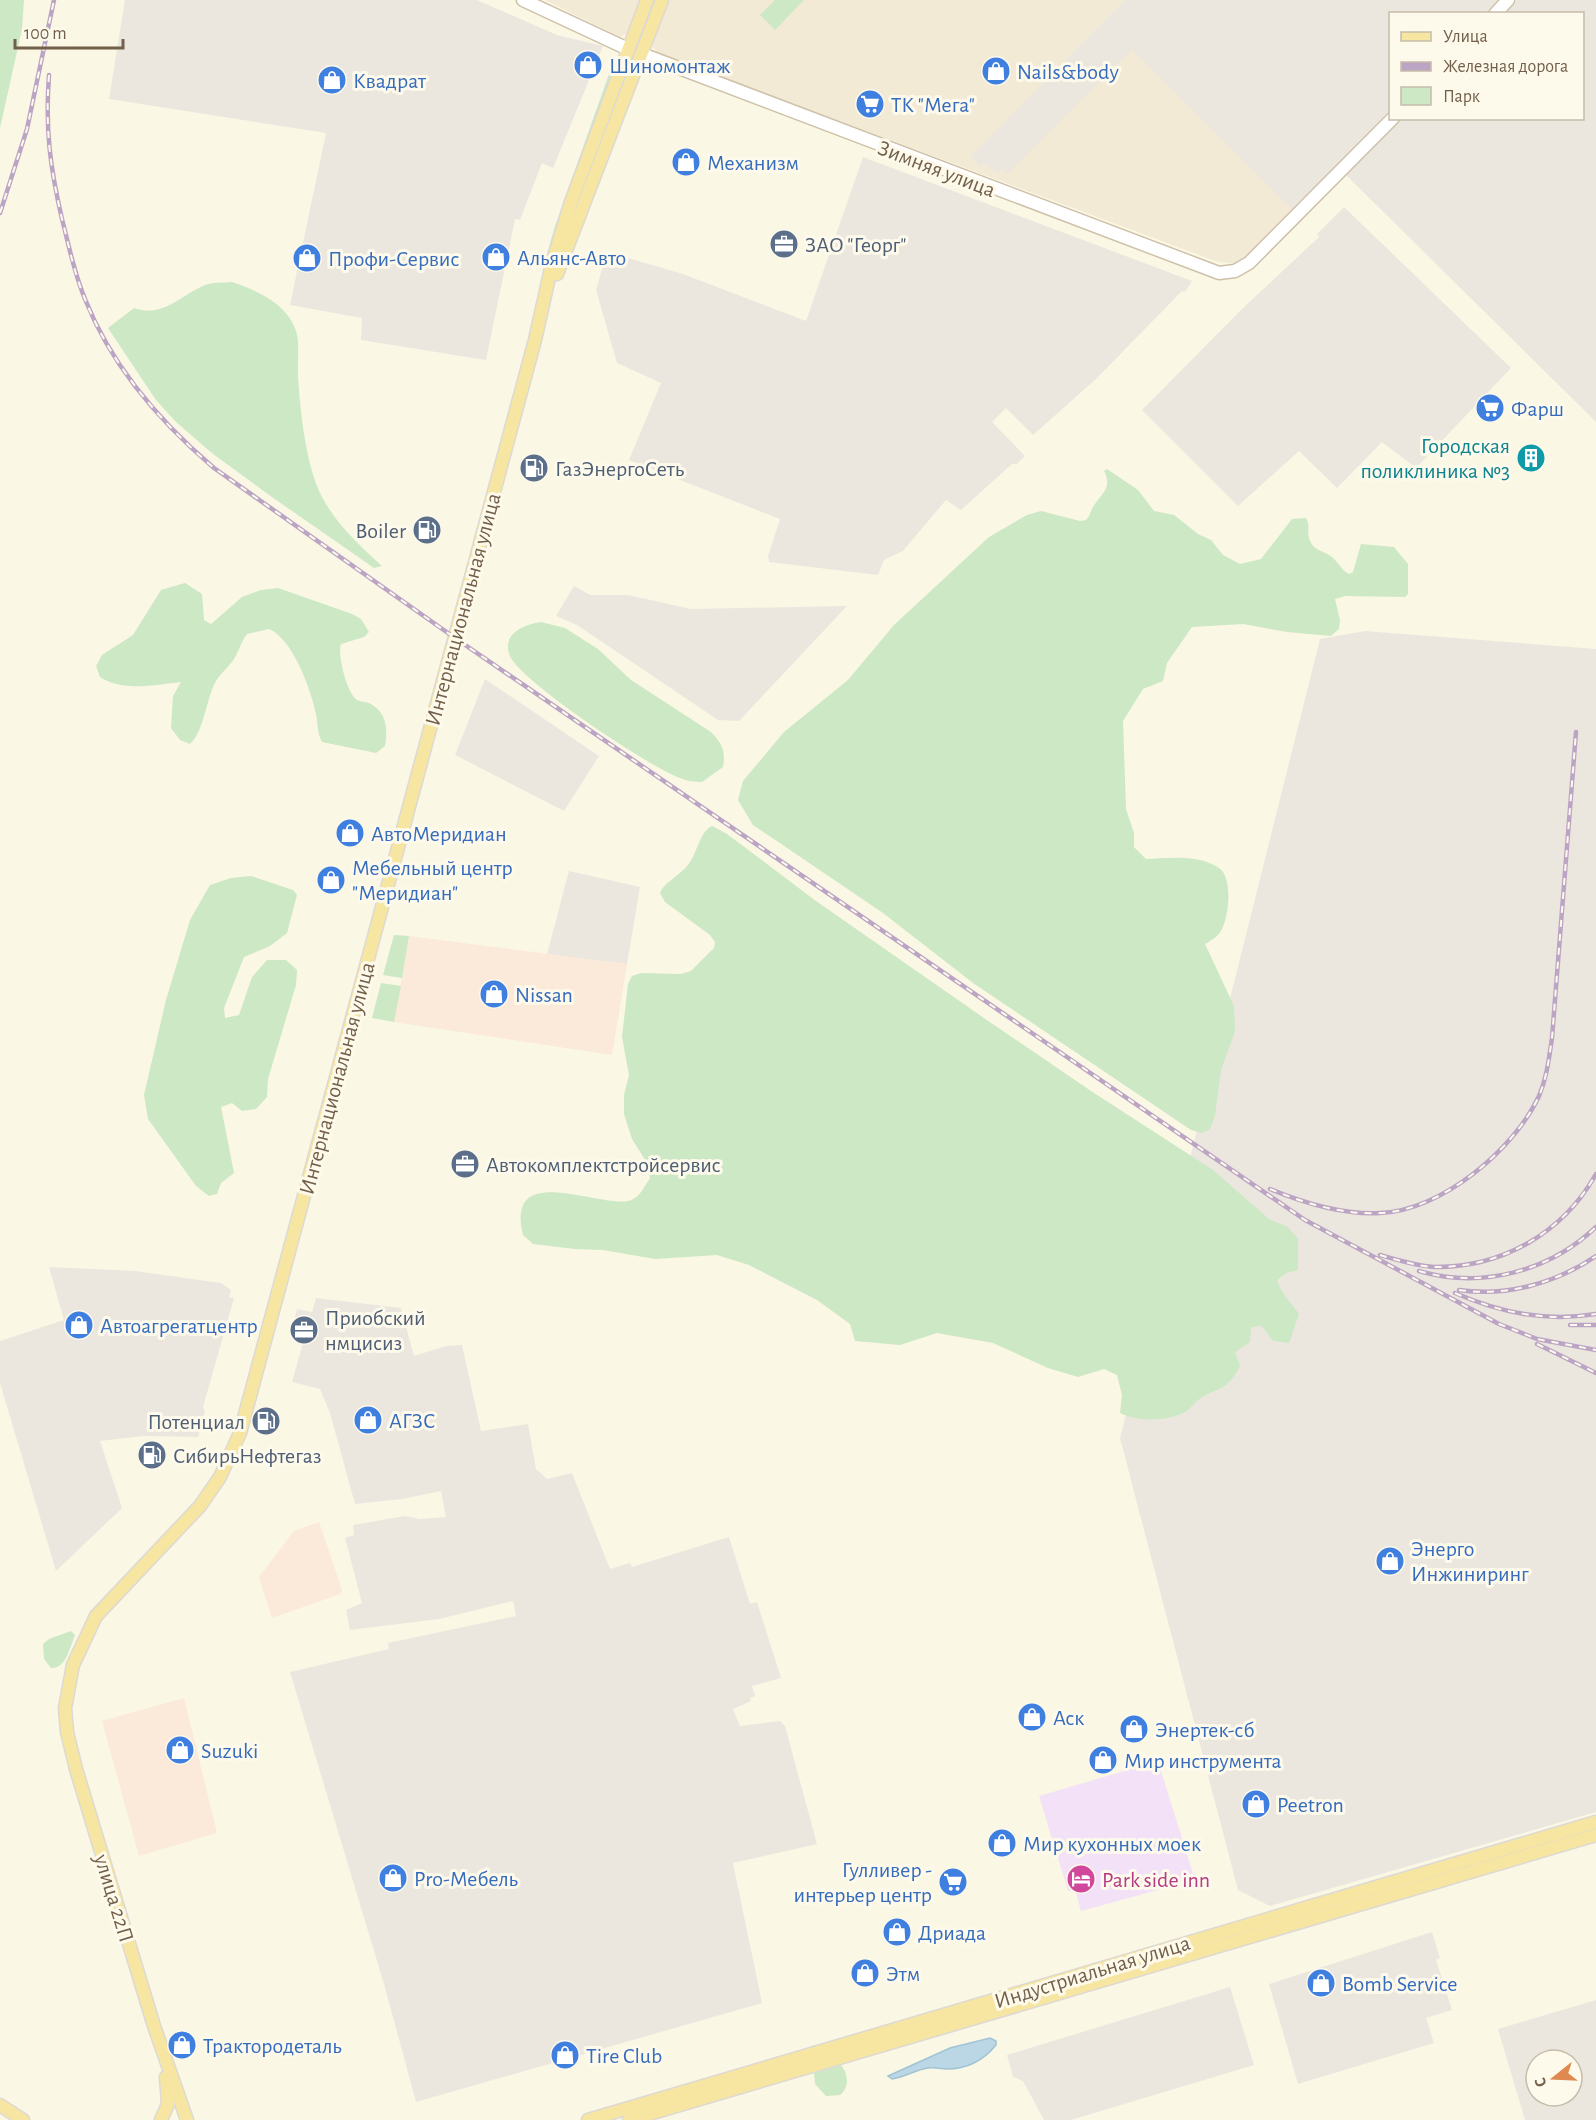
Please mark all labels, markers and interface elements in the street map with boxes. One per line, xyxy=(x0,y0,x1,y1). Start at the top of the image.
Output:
scale bar xyxy=(15,12,123,50)
legend xyxy=(1389,12,1584,120)
text: 100 m xyxy=(24,25,67,43)
text: Улица xyxy=(1443,28,1488,46)
shop icon: Шиномонтаж xyxy=(572,49,604,81)
place label: Шиномонтаж xyxy=(609,55,731,77)
shop icon: Nails&body xyxy=(980,55,1012,87)
text: Железная дорога xyxy=(1443,58,1568,76)
place label: Nails&body xyxy=(1017,61,1119,83)
shop icon: Квадрат xyxy=(316,64,348,96)
place label: Квадрат xyxy=(353,70,427,92)
supermarket icon: ТК "Мега" xyxy=(854,88,886,120)
text: Парк xyxy=(1443,88,1481,106)
place label: ТК "Мега" xyxy=(891,94,975,116)
street label: Зимняя улица xyxy=(875,136,998,201)
shop icon: Механизм xyxy=(670,146,702,178)
place label: Механизм xyxy=(707,152,799,174)
office icon: ЗАО "Георг" xyxy=(768,228,800,260)
place label: ЗАО "Георг" xyxy=(805,234,906,256)
shop icon: Альянс-Авто xyxy=(480,241,512,273)
shop icon: Профи-Сервис xyxy=(291,242,323,274)
place label: Альянс-Авто xyxy=(517,247,626,269)
place label: Профи-Сервис xyxy=(328,248,459,270)
supermarket icon: Фарш xyxy=(1474,392,1506,424)
place label: Фарш xyxy=(1511,398,1564,420)
place label: Городская поликлиника №3 xyxy=(1360,435,1510,482)
building icon: Городская поликлиника №3 xyxy=(1515,442,1547,474)
fuel station icon: ГазЭнергоСеть xyxy=(518,452,550,484)
place label: ГазЭнергоСеть xyxy=(555,458,685,480)
street label: Интернациональная улица xyxy=(421,491,505,728)
fuel station icon: Boiler xyxy=(411,514,443,546)
place label: Boiler xyxy=(356,520,406,542)
shop icon: АвтоМеридиан xyxy=(334,817,366,849)
place label: АвтоМеридиан xyxy=(371,823,507,845)
place label: Мебельный центр "Меридиан" xyxy=(352,857,513,904)
shop icon: Мебельный центр "Меридиан" xyxy=(315,864,347,896)
street label: Интернациональная улица xyxy=(295,960,379,1197)
shop icon: Nissan xyxy=(478,978,510,1010)
place label: Nissan xyxy=(515,984,573,1006)
office icon: Автокомплектстройсервис xyxy=(449,1148,481,1180)
place label: Автокомплектстройсервис xyxy=(486,1154,721,1176)
place label: Приобский нмцисиз xyxy=(325,1307,426,1354)
shop icon: Автоагрегатцентр xyxy=(63,1309,95,1341)
office icon: Приобский нмцисиз xyxy=(288,1314,320,1346)
place label: Автоагрегатцентр xyxy=(100,1315,258,1337)
shop icon: АГЗС xyxy=(352,1404,384,1436)
fuel station icon: Потенциал xyxy=(250,1405,282,1437)
place label: АГЗС xyxy=(389,1410,435,1432)
place label: Потенциал xyxy=(147,1411,245,1433)
fuel station icon: СибирьНефтегаз xyxy=(136,1439,168,1471)
place label: СибирьНефтегаз xyxy=(173,1445,322,1467)
place label: Энерго Инжиниринг xyxy=(1411,1538,1529,1585)
shop icon: Энерго Инжиниринг xyxy=(1374,1545,1406,1577)
shop icon: Аск xyxy=(1016,1701,1048,1733)
place label: Аск xyxy=(1053,1707,1084,1729)
shop icon: Энертек-сб xyxy=(1118,1713,1150,1745)
place label: Энертек-сб xyxy=(1155,1719,1255,1741)
shop icon: Suzuki xyxy=(164,1734,196,1766)
place label: Suzuki xyxy=(201,1740,258,1762)
shop icon: Мир инструмента xyxy=(1087,1744,1119,1776)
place label: Мир инструмента xyxy=(1124,1750,1282,1772)
shop icon: Peetron xyxy=(1240,1788,1272,1820)
place label: Peetron xyxy=(1277,1794,1344,1816)
shop icon: Мир кухонных моек xyxy=(986,1827,1018,1859)
place label: Мир кухонных моек xyxy=(1023,1833,1201,1855)
street label: улица 22П xyxy=(90,1851,138,1945)
place label: Гулливер - интерьер центр xyxy=(794,1859,932,1906)
shop icon: Pro-Мебель xyxy=(377,1862,409,1894)
hotel icon: Park side inn xyxy=(1065,1863,1097,1895)
supermarket icon: Гулливер - интерьер центр xyxy=(937,1866,969,1898)
place label: Pro-Мебель xyxy=(414,1868,519,1890)
place label: Park side inn xyxy=(1102,1869,1210,1891)
shop icon: Дриада xyxy=(881,1916,913,1948)
place label: Дриада xyxy=(918,1922,986,1944)
street label: Индустриальная улица xyxy=(992,1932,1193,2012)
shop icon: Этм xyxy=(849,1957,881,1989)
place label: Этм xyxy=(886,1963,920,1985)
shop icon: Bomb Service xyxy=(1305,1967,1337,1999)
place label: Bomb Service xyxy=(1342,1973,1457,1995)
shop icon: Трактородеталь xyxy=(166,2029,198,2061)
place label: Трактородеталь xyxy=(203,2035,342,2057)
shop icon: Tire Club xyxy=(549,2039,581,2071)
place label: Tire Club xyxy=(586,2045,662,2067)
north arrow xyxy=(1524,2048,1584,2108)
text: С xyxy=(1532,2076,1550,2089)

